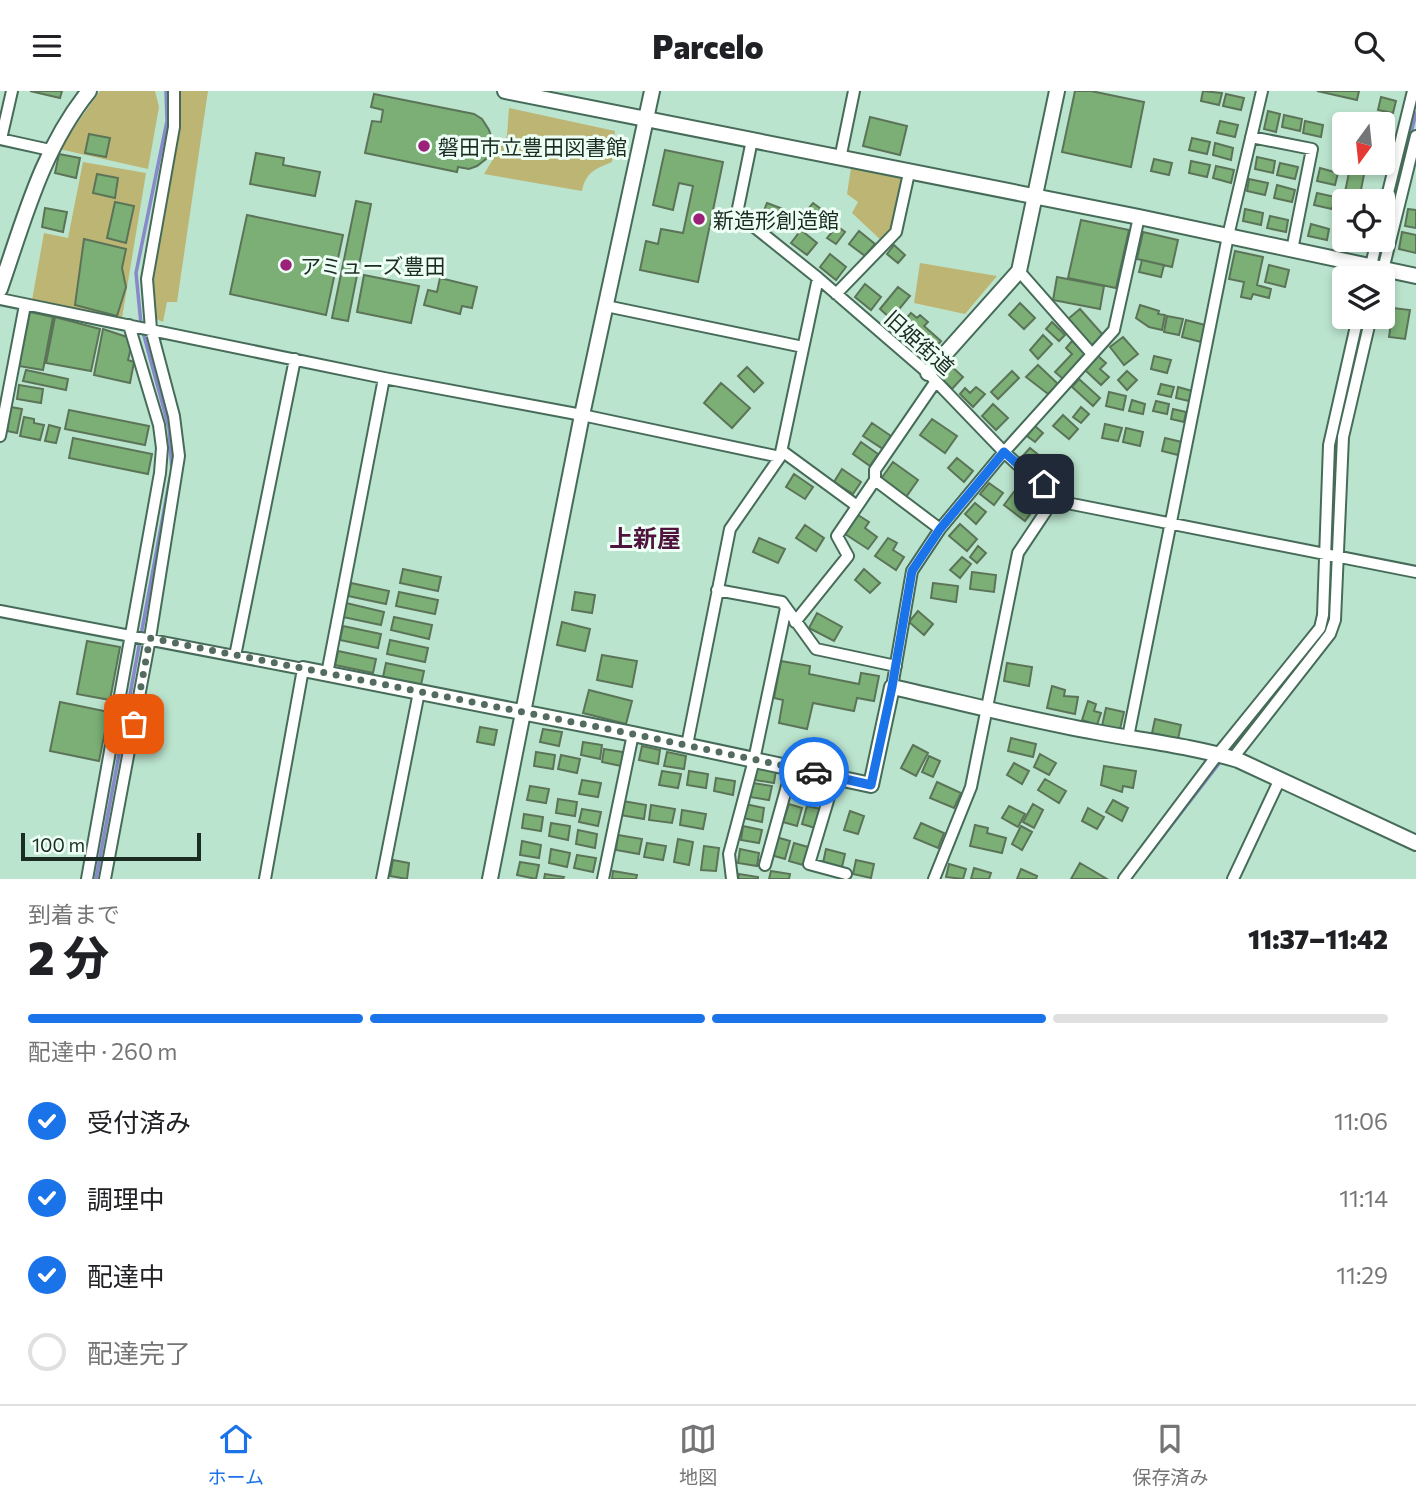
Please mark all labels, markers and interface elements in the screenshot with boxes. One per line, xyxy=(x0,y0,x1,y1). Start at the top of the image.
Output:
text: Parcelo xyxy=(652,26,764,66)
icon: menu xyxy=(28,27,66,65)
icon: search xyxy=(1350,27,1388,65)
north arrow xyxy=(1332,112,1395,175)
map controls xyxy=(1332,112,1395,329)
place label: 磐田市立豊田図書館 xyxy=(438,134,627,159)
marker: 磐田市立豊田図書館 xyxy=(416,138,432,154)
button: locate xyxy=(1332,189,1395,252)
place label: 新造形創造館 xyxy=(713,207,839,232)
marker: 新造形創造館 xyxy=(691,211,707,227)
place label: アミューズ豊田 xyxy=(300,253,446,278)
marker: アミューズ豊田 xyxy=(278,257,294,273)
button: layers xyxy=(1332,266,1395,329)
street label: 旧姫街道 xyxy=(880,305,960,379)
pin xyxy=(1014,454,1074,514)
icon: home xyxy=(1025,465,1063,503)
district label: 上新屋 xyxy=(609,523,681,552)
pin xyxy=(104,694,164,754)
icon: bag xyxy=(115,705,153,743)
courier xyxy=(779,737,849,807)
icon: car xyxy=(795,753,833,791)
scale bar xyxy=(21,830,201,862)
text: 100 m xyxy=(32,833,85,856)
text: 到着まで xyxy=(28,900,120,928)
text: 11:37–11:42 xyxy=(1248,923,1388,954)
text: 2 分 xyxy=(28,928,109,984)
text: 配達中 · 260 m xyxy=(28,1037,177,1065)
icon: check xyxy=(28,1102,66,1140)
text: 受付済み xyxy=(87,1106,191,1137)
text: 11:06 xyxy=(1334,1107,1388,1135)
icon: check xyxy=(28,1179,66,1217)
text: 調理中 xyxy=(87,1183,165,1214)
text: 11:14 xyxy=(1339,1184,1388,1212)
icon: check xyxy=(28,1256,66,1294)
text: 配達中 xyxy=(87,1260,165,1291)
text: 11:29 xyxy=(1336,1261,1388,1289)
text: 配達完了 xyxy=(87,1337,191,1368)
tab: ホーム xyxy=(208,1420,264,1489)
tab: 地図 xyxy=(679,1420,717,1489)
tab: 保存済み xyxy=(1132,1420,1208,1489)

